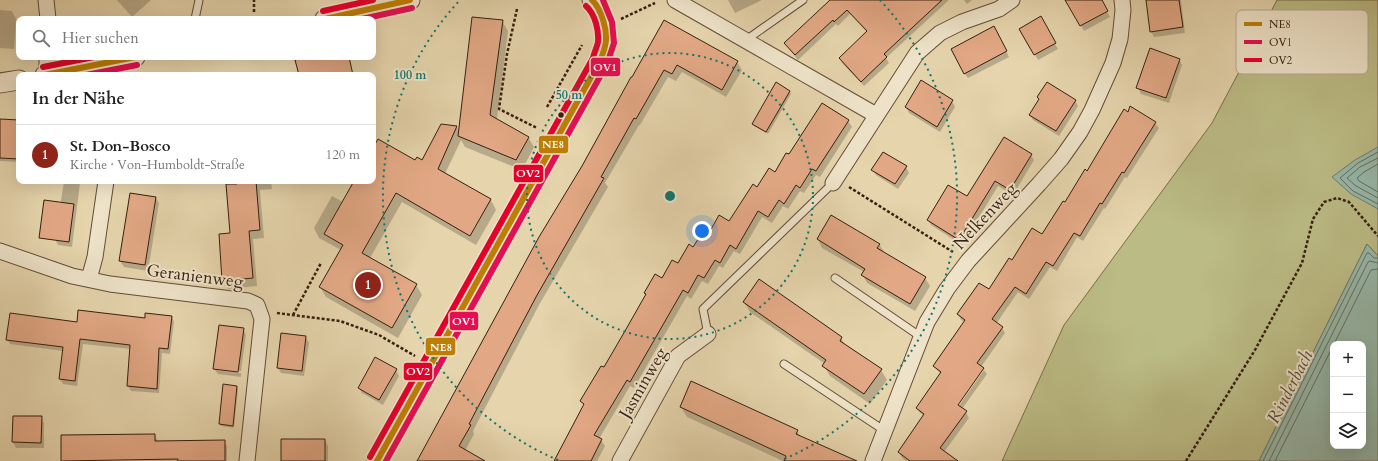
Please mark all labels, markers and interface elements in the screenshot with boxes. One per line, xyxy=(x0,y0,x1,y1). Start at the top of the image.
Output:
legend xyxy=(1236,10,1368,74)
search box xyxy=(16,16,376,60)
text: NE8 xyxy=(1269,17,1291,32)
icon: search xyxy=(30,27,52,49)
text: Hier suchen xyxy=(62,28,139,48)
text: OV1 xyxy=(1269,35,1292,50)
text: OV2 xyxy=(1269,53,1293,68)
line badge: OV1 xyxy=(590,57,621,77)
text: OV1 xyxy=(593,60,617,75)
text: 100 m xyxy=(394,67,427,83)
text: In der Nähe xyxy=(32,87,125,110)
text: 50 m xyxy=(556,87,583,103)
unlabelled marker xyxy=(556,110,566,120)
line badge: NE8 xyxy=(538,135,569,154)
text: St. Don-Bosco xyxy=(70,136,171,156)
text: NE8 xyxy=(542,137,564,152)
text: 1 xyxy=(42,146,48,164)
text: 120 m xyxy=(326,146,360,164)
text: Kirche · Von-Humboldt-Straße xyxy=(70,156,245,174)
line badge: OV2 xyxy=(513,164,544,183)
text: OV2 xyxy=(516,166,540,181)
street label: Nelkenweg xyxy=(948,177,1022,255)
centre of rings xyxy=(663,189,677,203)
your location xyxy=(692,221,712,241)
street label: Geranienweg xyxy=(145,259,245,293)
pin: 1 xyxy=(355,270,381,300)
line badge: OV1 xyxy=(449,311,479,331)
text: OV1 xyxy=(452,314,476,329)
line badge: NE8 xyxy=(425,337,456,356)
text: NE8 xyxy=(430,340,452,355)
map controls xyxy=(1330,341,1366,449)
button: + xyxy=(1330,341,1366,377)
street label: Jasminweg xyxy=(612,343,673,425)
water label: Rinderbach xyxy=(1261,346,1319,428)
line badge: OV2 xyxy=(403,362,433,381)
text: OV2 xyxy=(406,364,430,379)
button: − xyxy=(1330,377,1366,413)
button: layers xyxy=(1330,413,1366,449)

